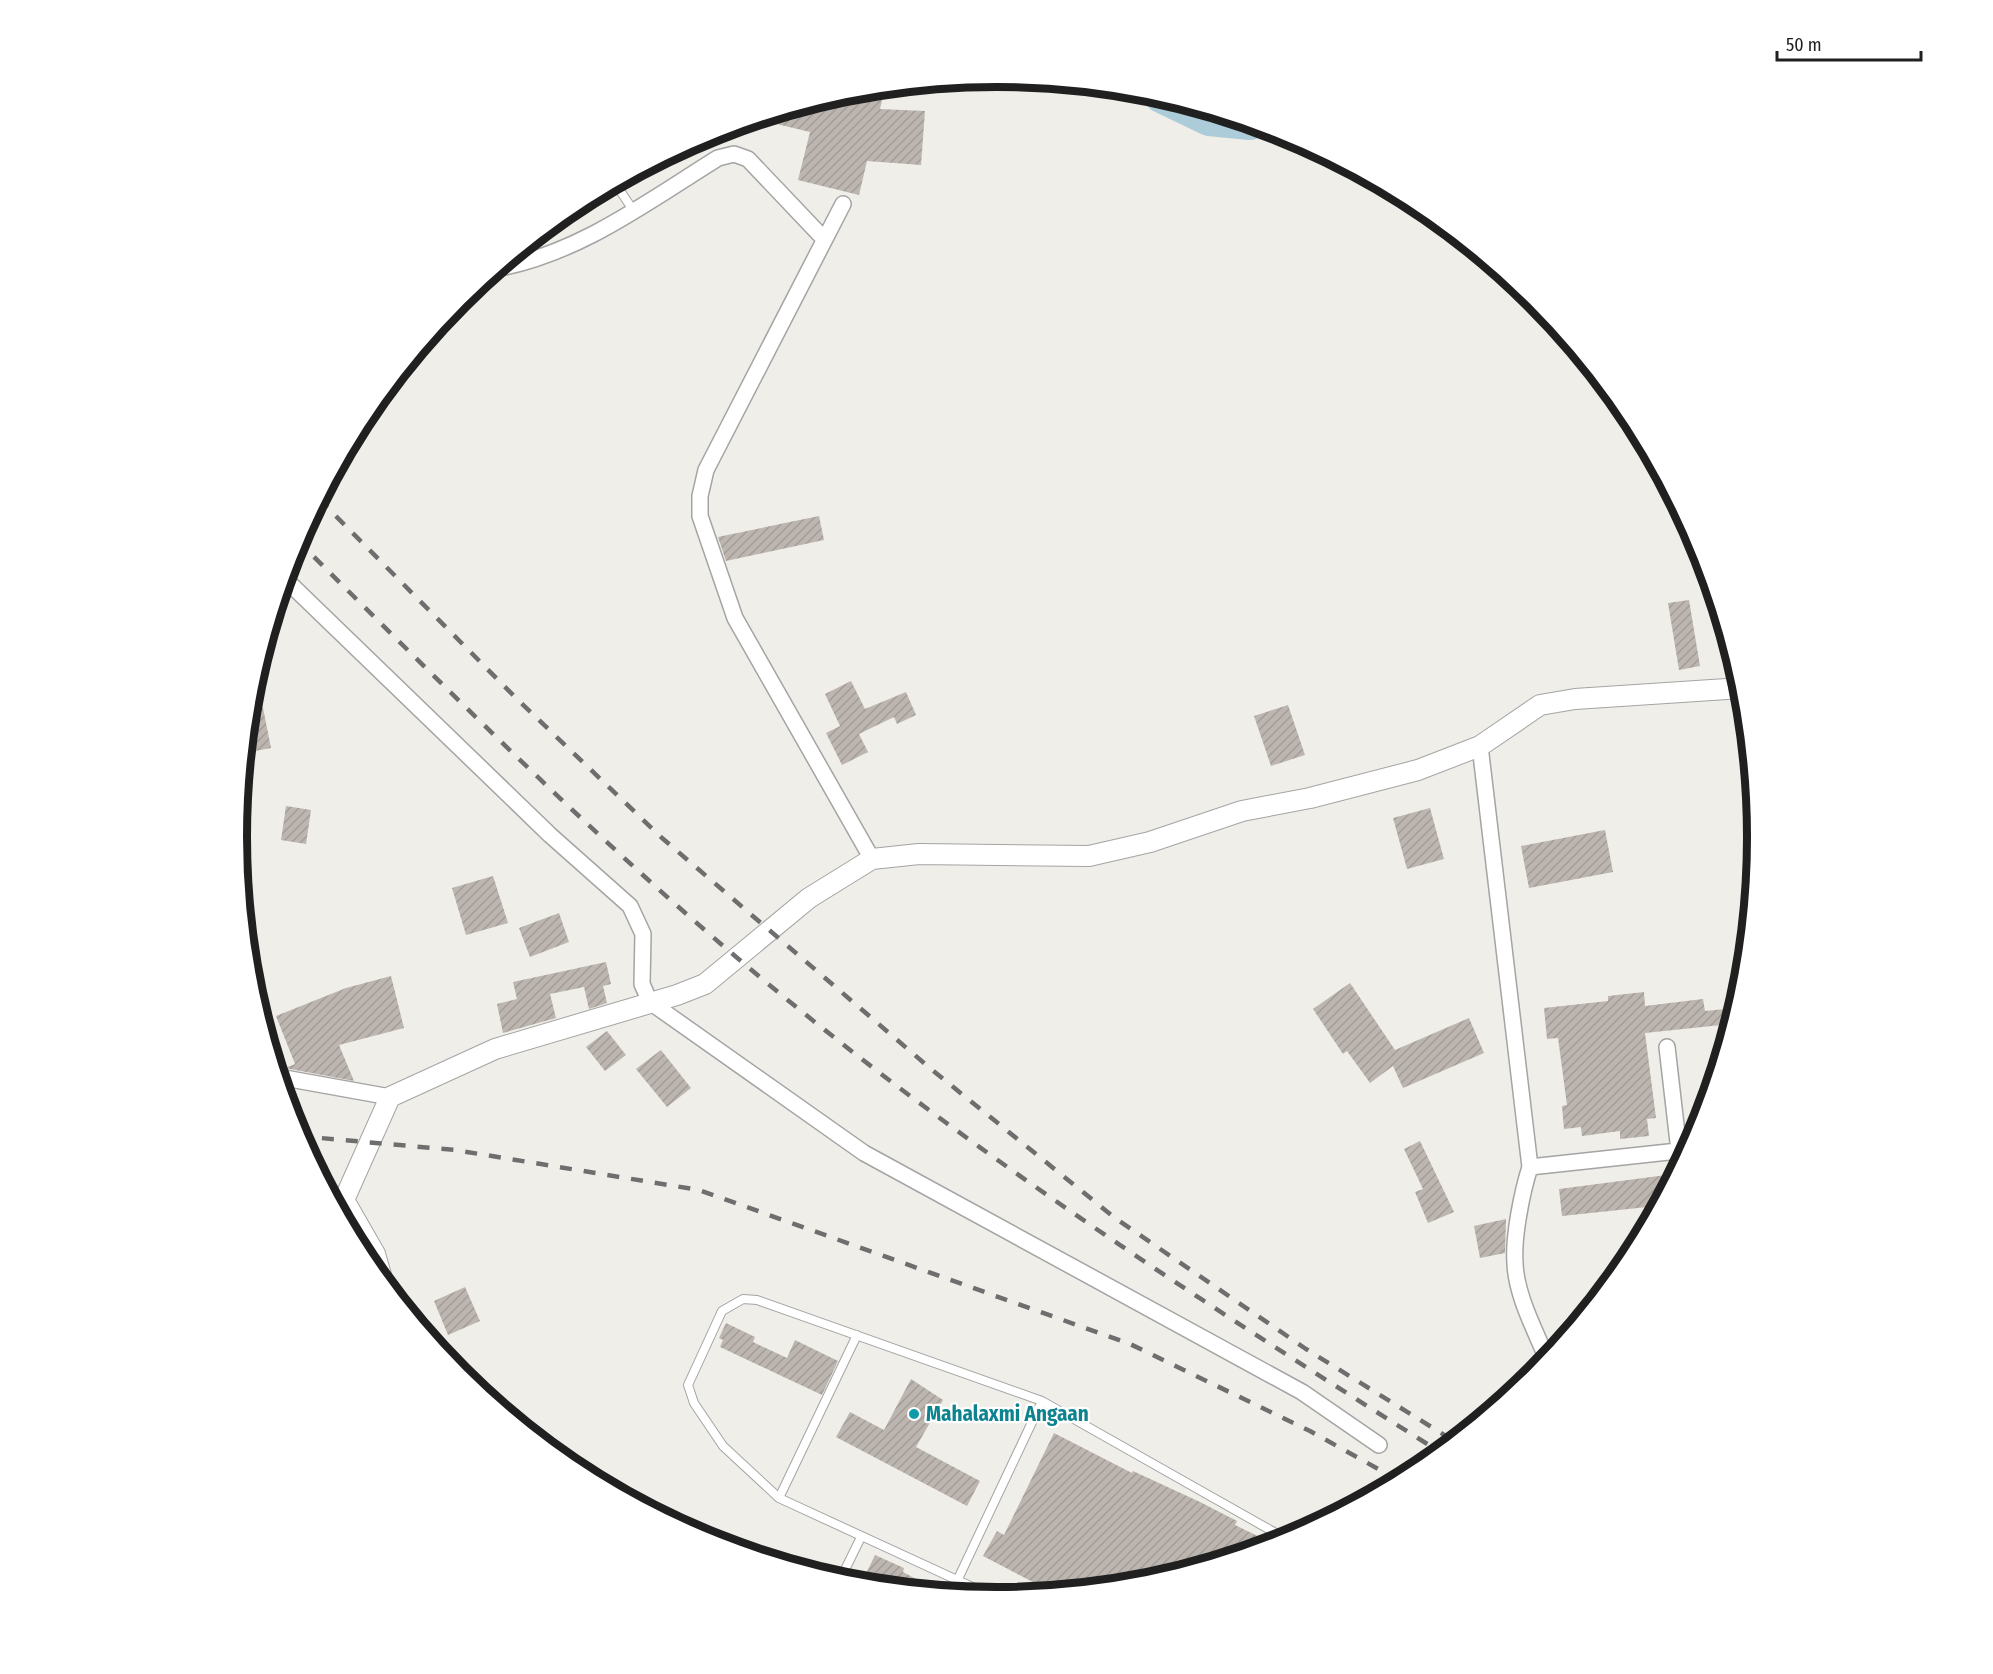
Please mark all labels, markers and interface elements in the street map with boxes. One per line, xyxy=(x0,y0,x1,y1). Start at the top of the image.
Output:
scale bar xyxy=(1777,24,1921,62)
text: 50 m xyxy=(1786,34,1822,56)
place label: Mahalaxmi Angaan xyxy=(926,1401,1089,1427)
marker: Mahalaxmi Angaan xyxy=(907,1407,921,1421)

